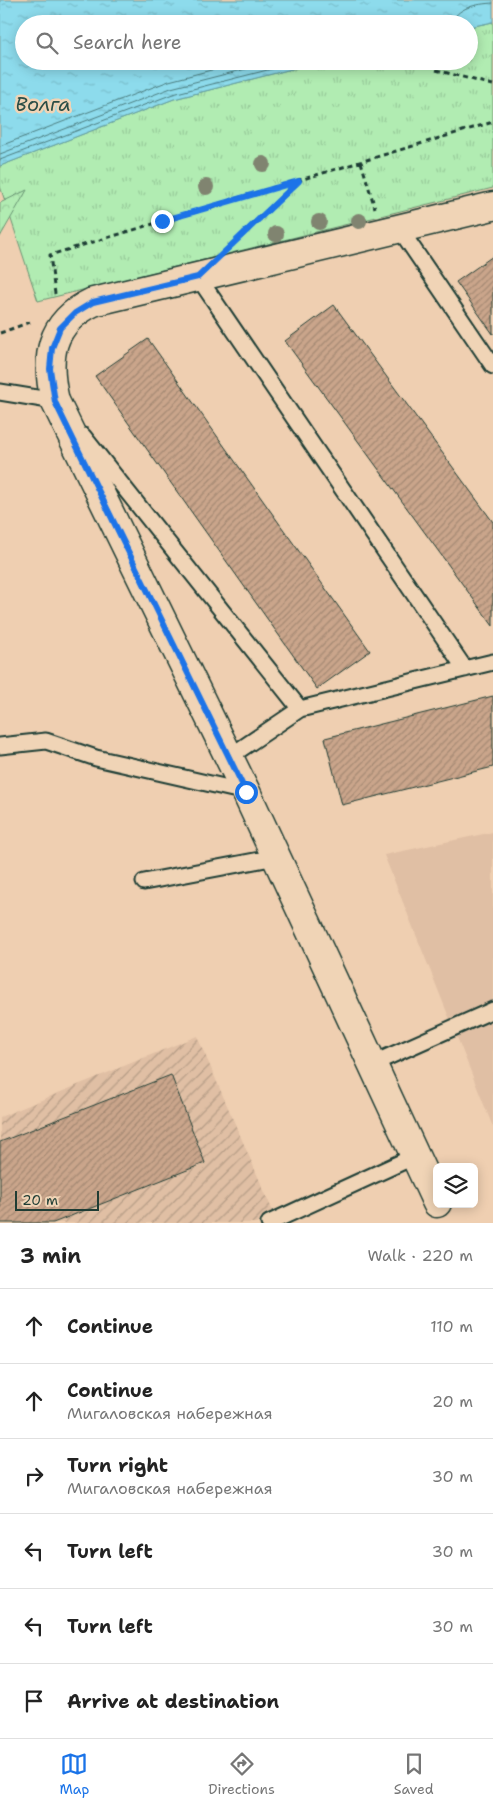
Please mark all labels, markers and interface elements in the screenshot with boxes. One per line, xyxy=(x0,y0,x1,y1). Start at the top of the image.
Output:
search box xyxy=(15,15,478,70)
icon: search xyxy=(33,29,61,57)
text: Search here xyxy=(73,30,182,55)
water label: Волга xyxy=(15,91,71,117)
route end xyxy=(151,210,174,233)
route start xyxy=(235,781,258,804)
map controls xyxy=(433,1163,478,1208)
button: layers xyxy=(433,1163,478,1208)
scale bar xyxy=(15,1188,99,1211)
text: 20 m xyxy=(22,1191,58,1209)
text: 3 min xyxy=(20,1242,81,1270)
text: Walk · 220 m xyxy=(367,1245,473,1266)
icon: ahead xyxy=(20,1312,48,1340)
text: Continue xyxy=(67,1314,153,1339)
text: 110 m xyxy=(430,1316,473,1337)
text: Continue xyxy=(67,1378,153,1403)
icon: ahead xyxy=(20,1387,48,1415)
text: 20 m xyxy=(432,1391,473,1412)
text: Мигаловская набережная xyxy=(67,1403,272,1424)
text: Turn right xyxy=(67,1453,168,1478)
icon: right xyxy=(20,1462,48,1490)
text: 30 m xyxy=(432,1466,473,1487)
text: Мигаловская набережная xyxy=(67,1478,272,1499)
icon: left xyxy=(20,1537,48,1565)
text: Turn left xyxy=(67,1539,153,1564)
text: 30 m xyxy=(432,1541,473,1562)
icon: left xyxy=(20,1612,48,1640)
text: Turn left xyxy=(67,1614,153,1639)
text: 30 m xyxy=(432,1616,473,1637)
icon: arrive xyxy=(20,1687,48,1715)
text: Arrive at destination xyxy=(67,1689,279,1714)
tab: Map xyxy=(59,1750,89,1798)
tab: Directions xyxy=(208,1750,275,1798)
tab: Saved xyxy=(394,1750,434,1798)

